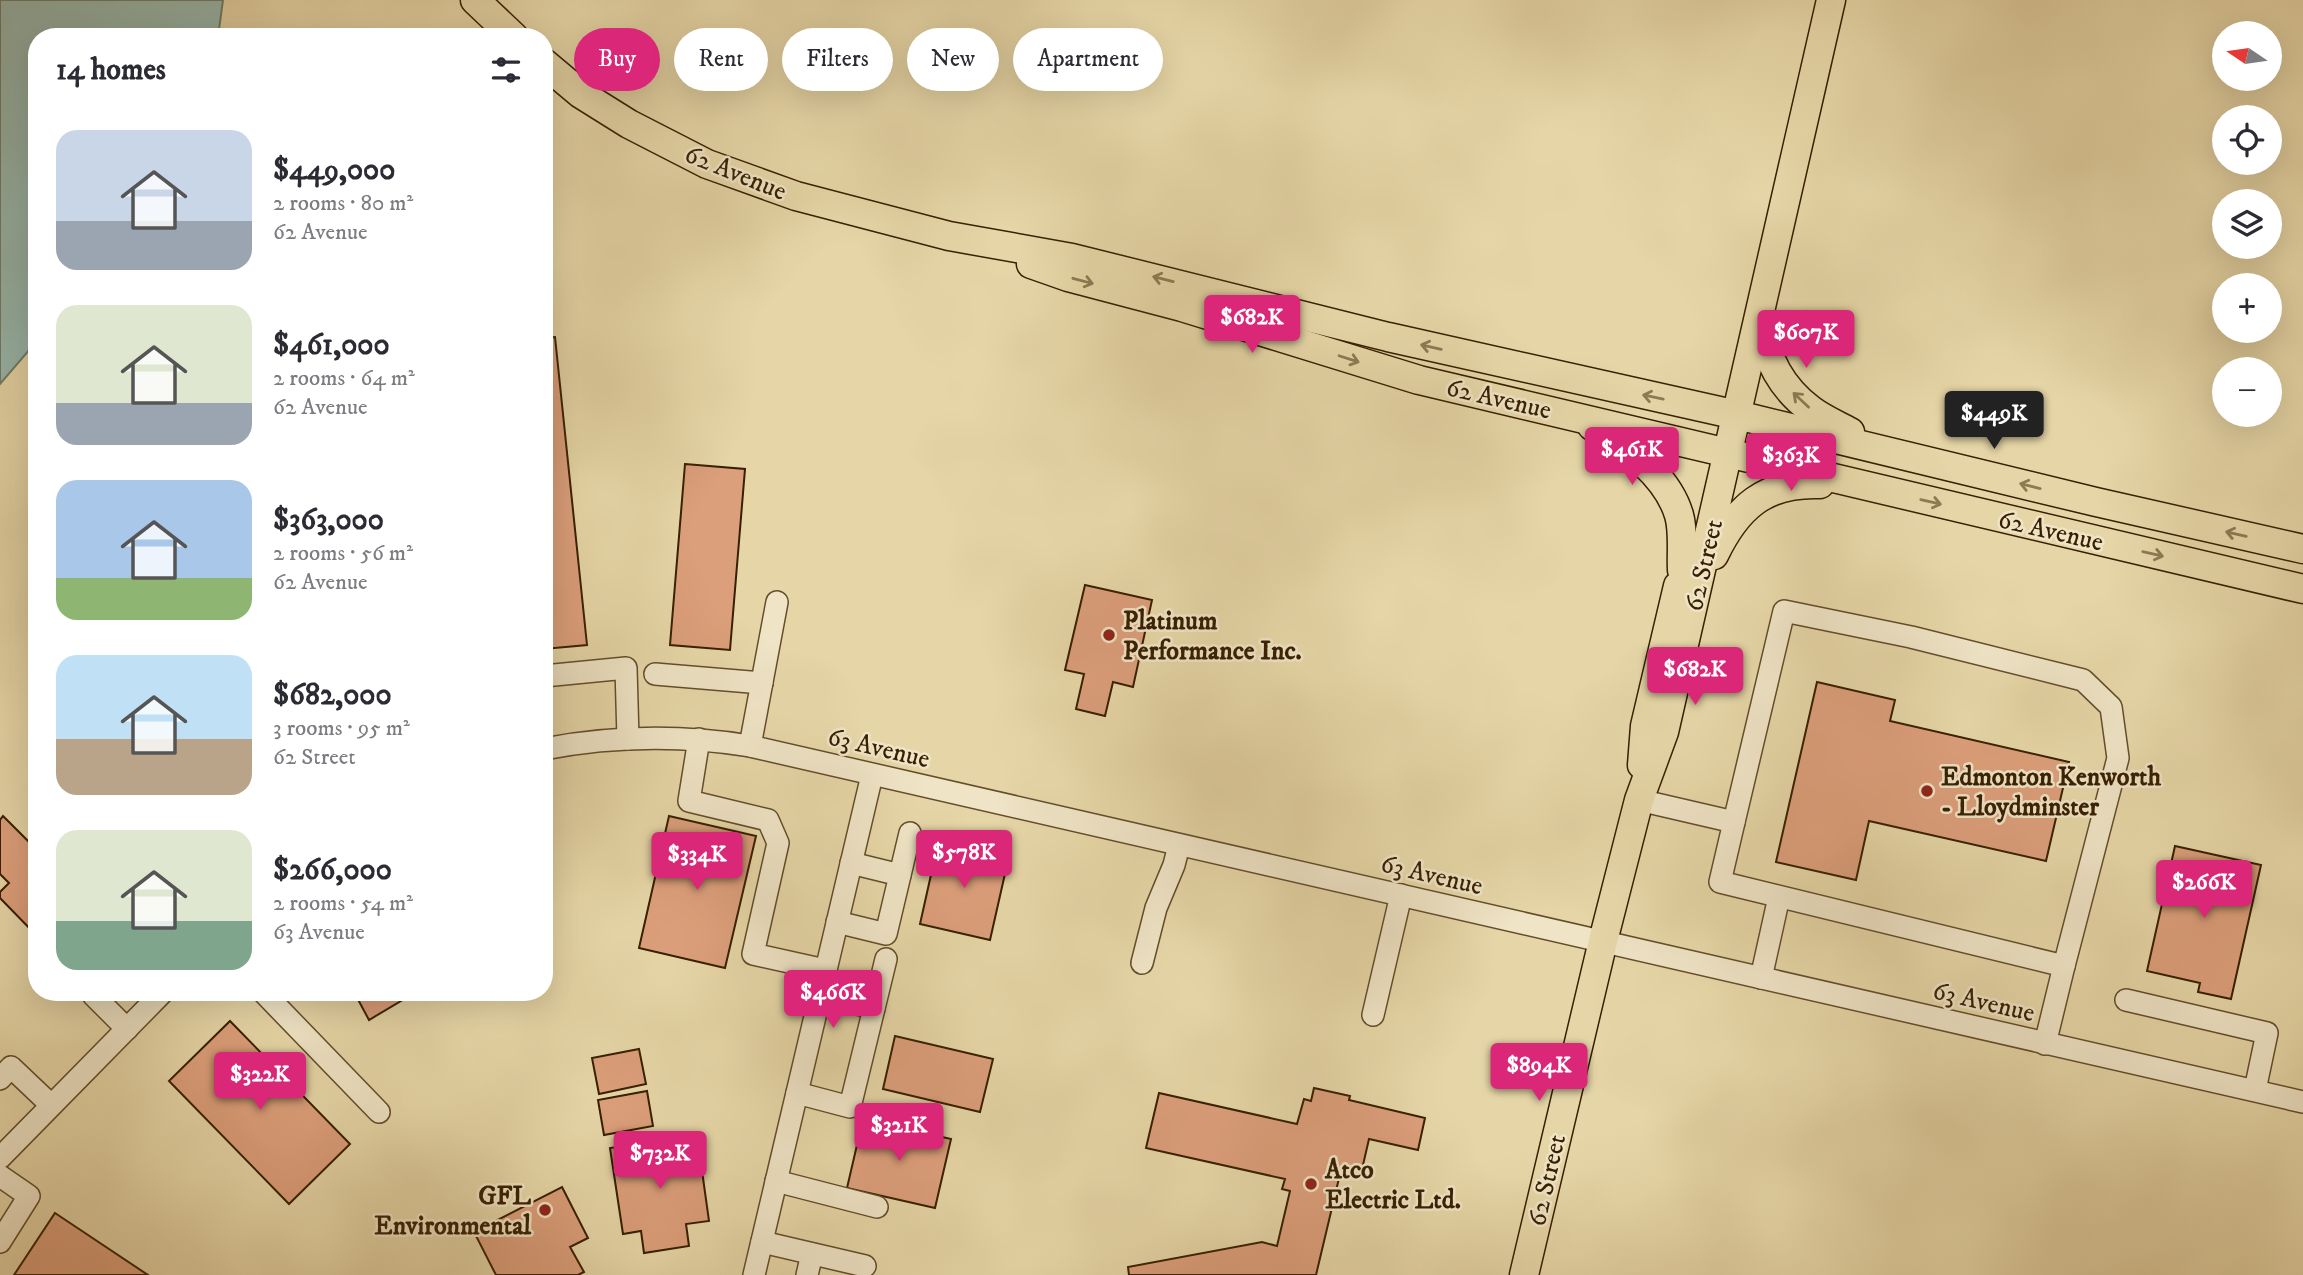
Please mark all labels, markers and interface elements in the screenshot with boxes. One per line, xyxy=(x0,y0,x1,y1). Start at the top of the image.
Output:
north arrow xyxy=(2212,21,2282,91)
map controls xyxy=(2212,21,2282,427)
chip: Buy xyxy=(574,28,660,91)
chip: Rent xyxy=(674,28,768,91)
chip: Filters xyxy=(782,28,893,91)
chip: New xyxy=(907,28,999,91)
chip: Apartment xyxy=(1013,28,1163,91)
icon: filters xyxy=(487,51,525,89)
text: 14 homes xyxy=(56,52,166,89)
button: locate xyxy=(2212,105,2282,175)
street label: 62 Avenue xyxy=(680,138,791,209)
text: $449,000 xyxy=(273,152,395,189)
icon: home xyxy=(112,158,196,242)
text: 2 rooms · 80 m² xyxy=(273,189,413,218)
button: layers xyxy=(2212,189,2282,259)
text: 62 Avenue xyxy=(273,218,368,247)
one-way arrow xyxy=(1152,272,1175,285)
button: + xyxy=(2212,273,2282,343)
one-way arrow xyxy=(1072,275,1094,288)
pin: $682K xyxy=(1203,296,1301,355)
text: $682K xyxy=(1220,303,1284,332)
pin: $607K xyxy=(1757,310,1855,370)
text: $607K xyxy=(1773,318,1839,347)
text: $461,000 xyxy=(273,327,390,364)
icon: home xyxy=(112,333,196,417)
one-way arrow xyxy=(1420,340,1443,353)
one-way arrow xyxy=(1337,354,1359,366)
button: − xyxy=(2212,357,2282,427)
text: 2 rooms · 64 m² xyxy=(273,364,415,393)
street label: 62 Avenue xyxy=(1443,371,1554,428)
one-way arrow xyxy=(1642,390,1665,404)
one-way arrow xyxy=(1793,392,1810,409)
pin: $449K xyxy=(1945,392,2043,451)
text: 62 Avenue xyxy=(273,393,368,422)
text: $449K xyxy=(1961,399,2027,428)
pin: $461K xyxy=(1583,428,1681,487)
pin: $363K xyxy=(1742,434,1840,493)
text: $461K xyxy=(1601,435,1663,464)
text: $363K xyxy=(1762,441,1820,470)
one-way arrow xyxy=(2019,479,2041,492)
one-way arrow xyxy=(1919,496,1942,509)
text: $363,000 xyxy=(273,502,384,539)
street label: 62 Avenue xyxy=(1995,503,2106,560)
icon: home xyxy=(112,508,196,592)
street label: 62 Street xyxy=(1678,516,1731,615)
one-way arrow xyxy=(2226,527,2248,540)
text: 2 rooms · 56 m² xyxy=(273,539,413,568)
one-way arrow xyxy=(2141,547,2164,561)
text: 62 Avenue xyxy=(273,568,368,597)
place label: Platinum Performance Inc. xyxy=(1123,605,1302,668)
marker: Platinum Performance Inc. xyxy=(1101,627,1117,643)
pin: $682K xyxy=(1646,648,1744,707)
text: $682K xyxy=(1663,655,1727,684)
text: $682,000 xyxy=(273,677,392,714)
icon: home xyxy=(112,683,196,767)
text: 3 rooms · 95 m² xyxy=(273,714,410,743)
street label: 63 Avenue xyxy=(824,721,933,776)
text: 62 Street xyxy=(273,743,356,772)
place label: Edmonton Kenworth - Lloydminster xyxy=(1941,761,2161,824)
marker: Edmonton Kenworth - Lloydminster xyxy=(1919,783,1935,799)
pin: $578K xyxy=(915,830,1013,890)
pin: $334K xyxy=(648,832,746,892)
text: $578K xyxy=(932,838,996,867)
text: $334K xyxy=(667,840,727,869)
street label: 63 Avenue xyxy=(1377,848,1486,903)
text: $266,000 xyxy=(273,852,392,889)
icon: home xyxy=(112,858,196,942)
pin: $266K xyxy=(2155,860,2253,920)
text: $266K xyxy=(2172,868,2236,897)
text: 2 rooms · 54 m² xyxy=(273,889,413,918)
text: 63 Avenue xyxy=(273,918,365,947)
pin: $466K xyxy=(784,970,882,1030)
street label: 63 Avenue xyxy=(1929,975,2038,1030)
text: $466K xyxy=(800,978,866,1007)
pin: $894K xyxy=(1490,1044,1588,1103)
text: $894K xyxy=(1507,1051,1571,1080)
pin: $322K xyxy=(211,1052,309,1112)
text: $322K xyxy=(230,1060,290,1089)
pin: $321K xyxy=(850,1104,948,1163)
text: $321K xyxy=(870,1111,928,1140)
street label: 62 Street xyxy=(1521,1131,1574,1230)
pin: $732K xyxy=(611,1132,709,1191)
text: $732K xyxy=(630,1139,690,1168)
place label: Atco Electric Ltd. xyxy=(1324,1154,1461,1217)
marker: Atco Electric Ltd. xyxy=(1303,1176,1319,1192)
place label: GFL Environmental xyxy=(374,1180,532,1243)
marker: GFL Environmental xyxy=(537,1202,553,1218)

